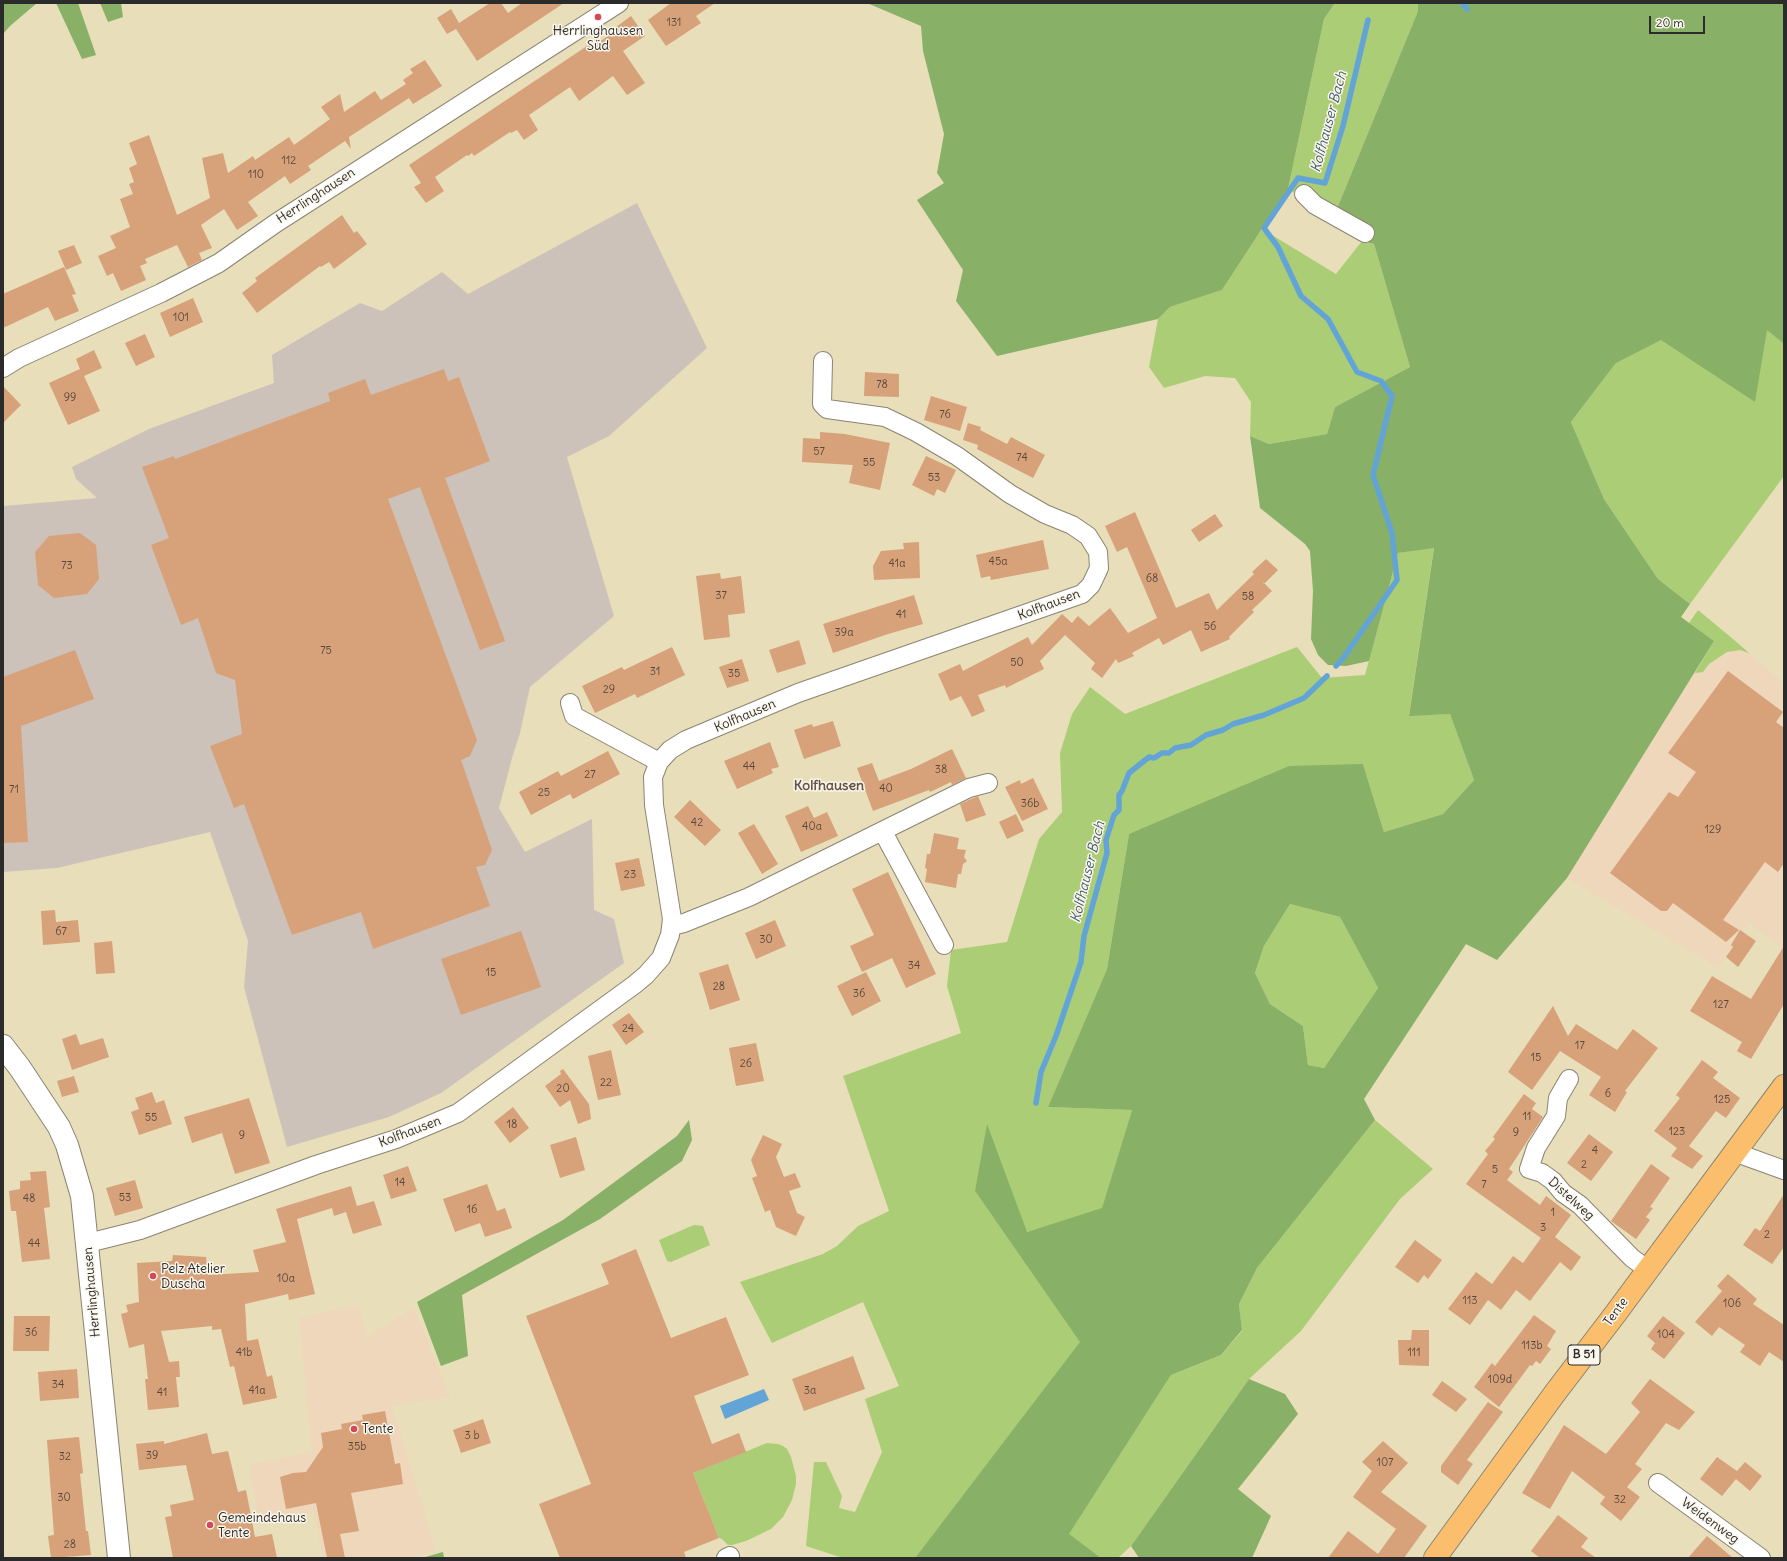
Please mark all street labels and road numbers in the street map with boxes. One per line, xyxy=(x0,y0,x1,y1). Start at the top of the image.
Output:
street label: Herrlinghausen xyxy=(274,165,358,227)
street label: Kolfhausen xyxy=(1016,586,1082,624)
street label: Kolfhausen xyxy=(712,696,778,736)
street label: Kolfhausen xyxy=(377,1113,443,1151)
street label: Distelweg xyxy=(1545,1174,1597,1224)
street label: Herrlinghausen xyxy=(80,1246,104,1338)
street label: Tente xyxy=(1600,1295,1632,1329)
road number: B 51 xyxy=(1568,1345,1600,1365)
street label: Weidenweg xyxy=(1678,1495,1742,1547)

